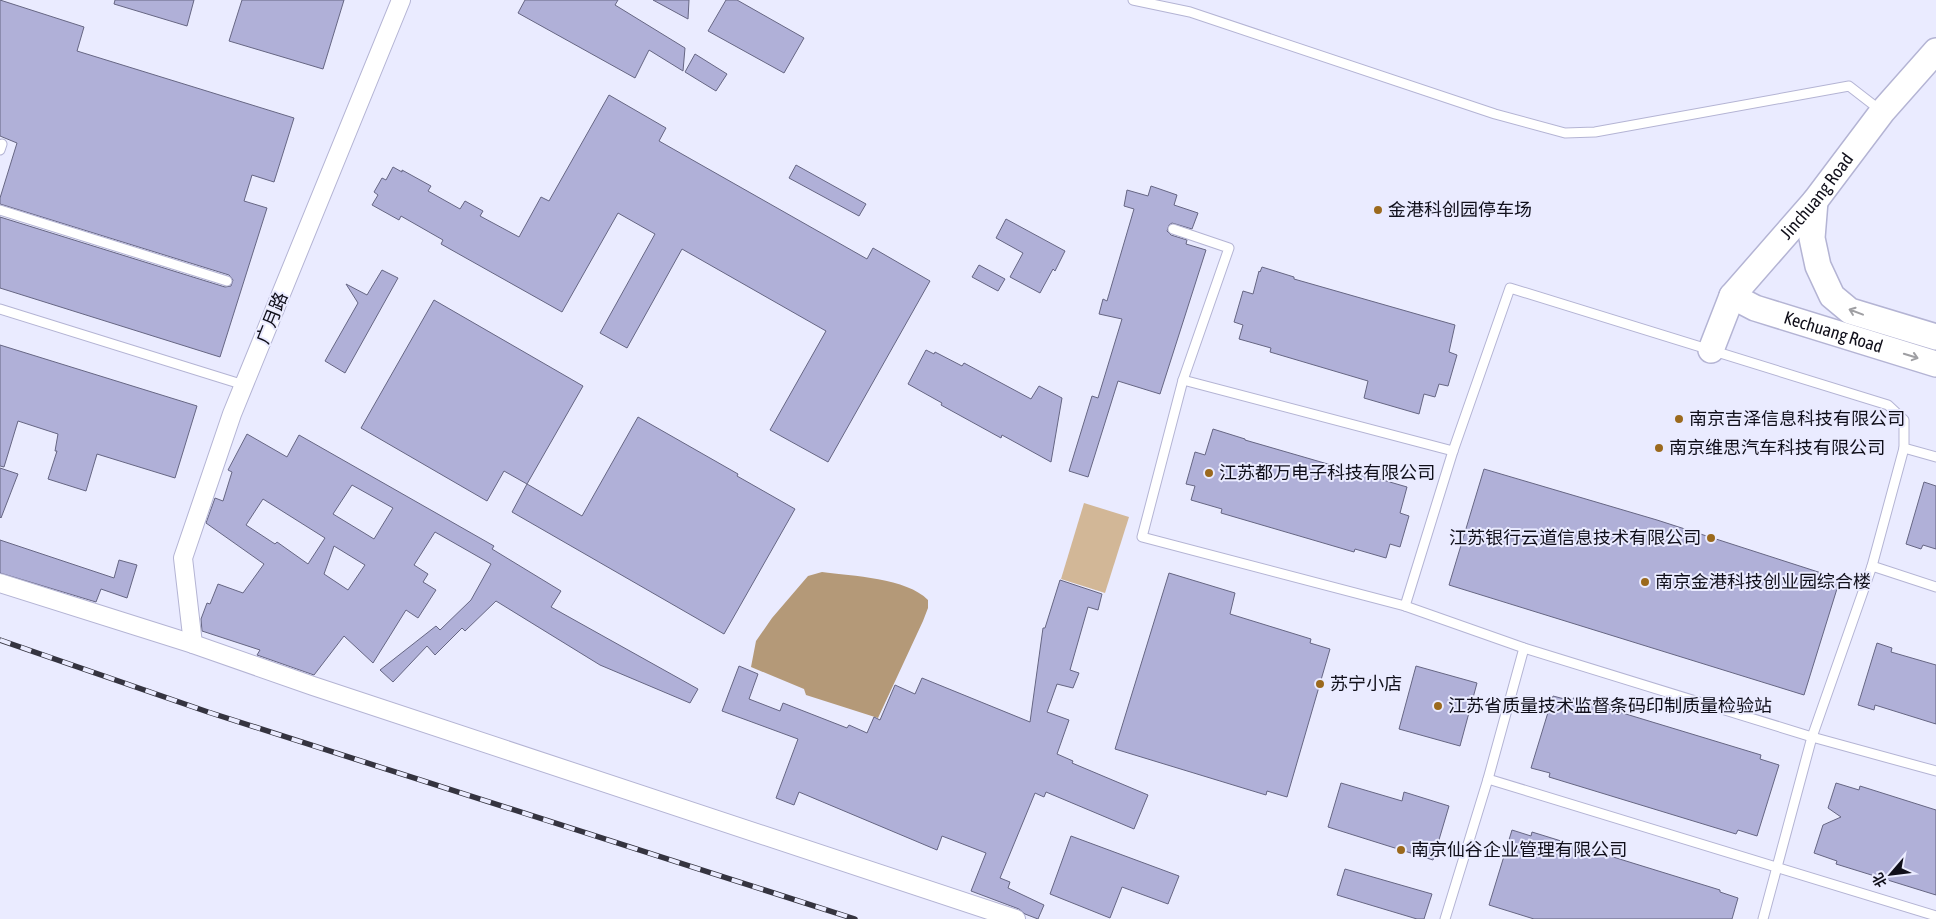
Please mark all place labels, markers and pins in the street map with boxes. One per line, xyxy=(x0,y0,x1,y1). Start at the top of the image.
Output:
place label: 金港科创园停车场 xyxy=(1388,199,1532,220)
marker: 金港科创园停车场 xyxy=(1372,204,1384,216)
place label: 南京吉泽信息科技有限公司 xyxy=(1689,408,1905,429)
marker: 南京吉泽信息科技有限公司 xyxy=(1673,413,1685,425)
place label: 南京维思汽车科技有限公司 xyxy=(1669,437,1885,458)
marker: 南京维思汽车科技有限公司 xyxy=(1653,442,1665,454)
place label: 江苏都万电子科技有限公司 xyxy=(1219,462,1435,483)
marker: 江苏都万电子科技有限公司 xyxy=(1203,467,1215,479)
place label: 江苏银行云道信息技术有限公司 xyxy=(1449,527,1701,548)
marker: 江苏银行云道信息技术有限公司 xyxy=(1705,532,1717,544)
place label: 南京金港科技创业园综合楼 xyxy=(1655,571,1871,592)
marker: 南京金港科技创业园综合楼 xyxy=(1639,576,1651,588)
place label: 苏宁小店 xyxy=(1330,673,1402,694)
marker: 苏宁小店 xyxy=(1314,678,1326,690)
place label: 江苏省质量技术监督条码印制质量检验站 xyxy=(1448,695,1772,716)
marker: 江苏省质量技术监督条码印制质量检验站 xyxy=(1432,700,1444,712)
place label: 南京仙谷企业管理有限公司 xyxy=(1411,839,1627,860)
marker: 南京仙谷企业管理有限公司 xyxy=(1395,844,1407,856)

